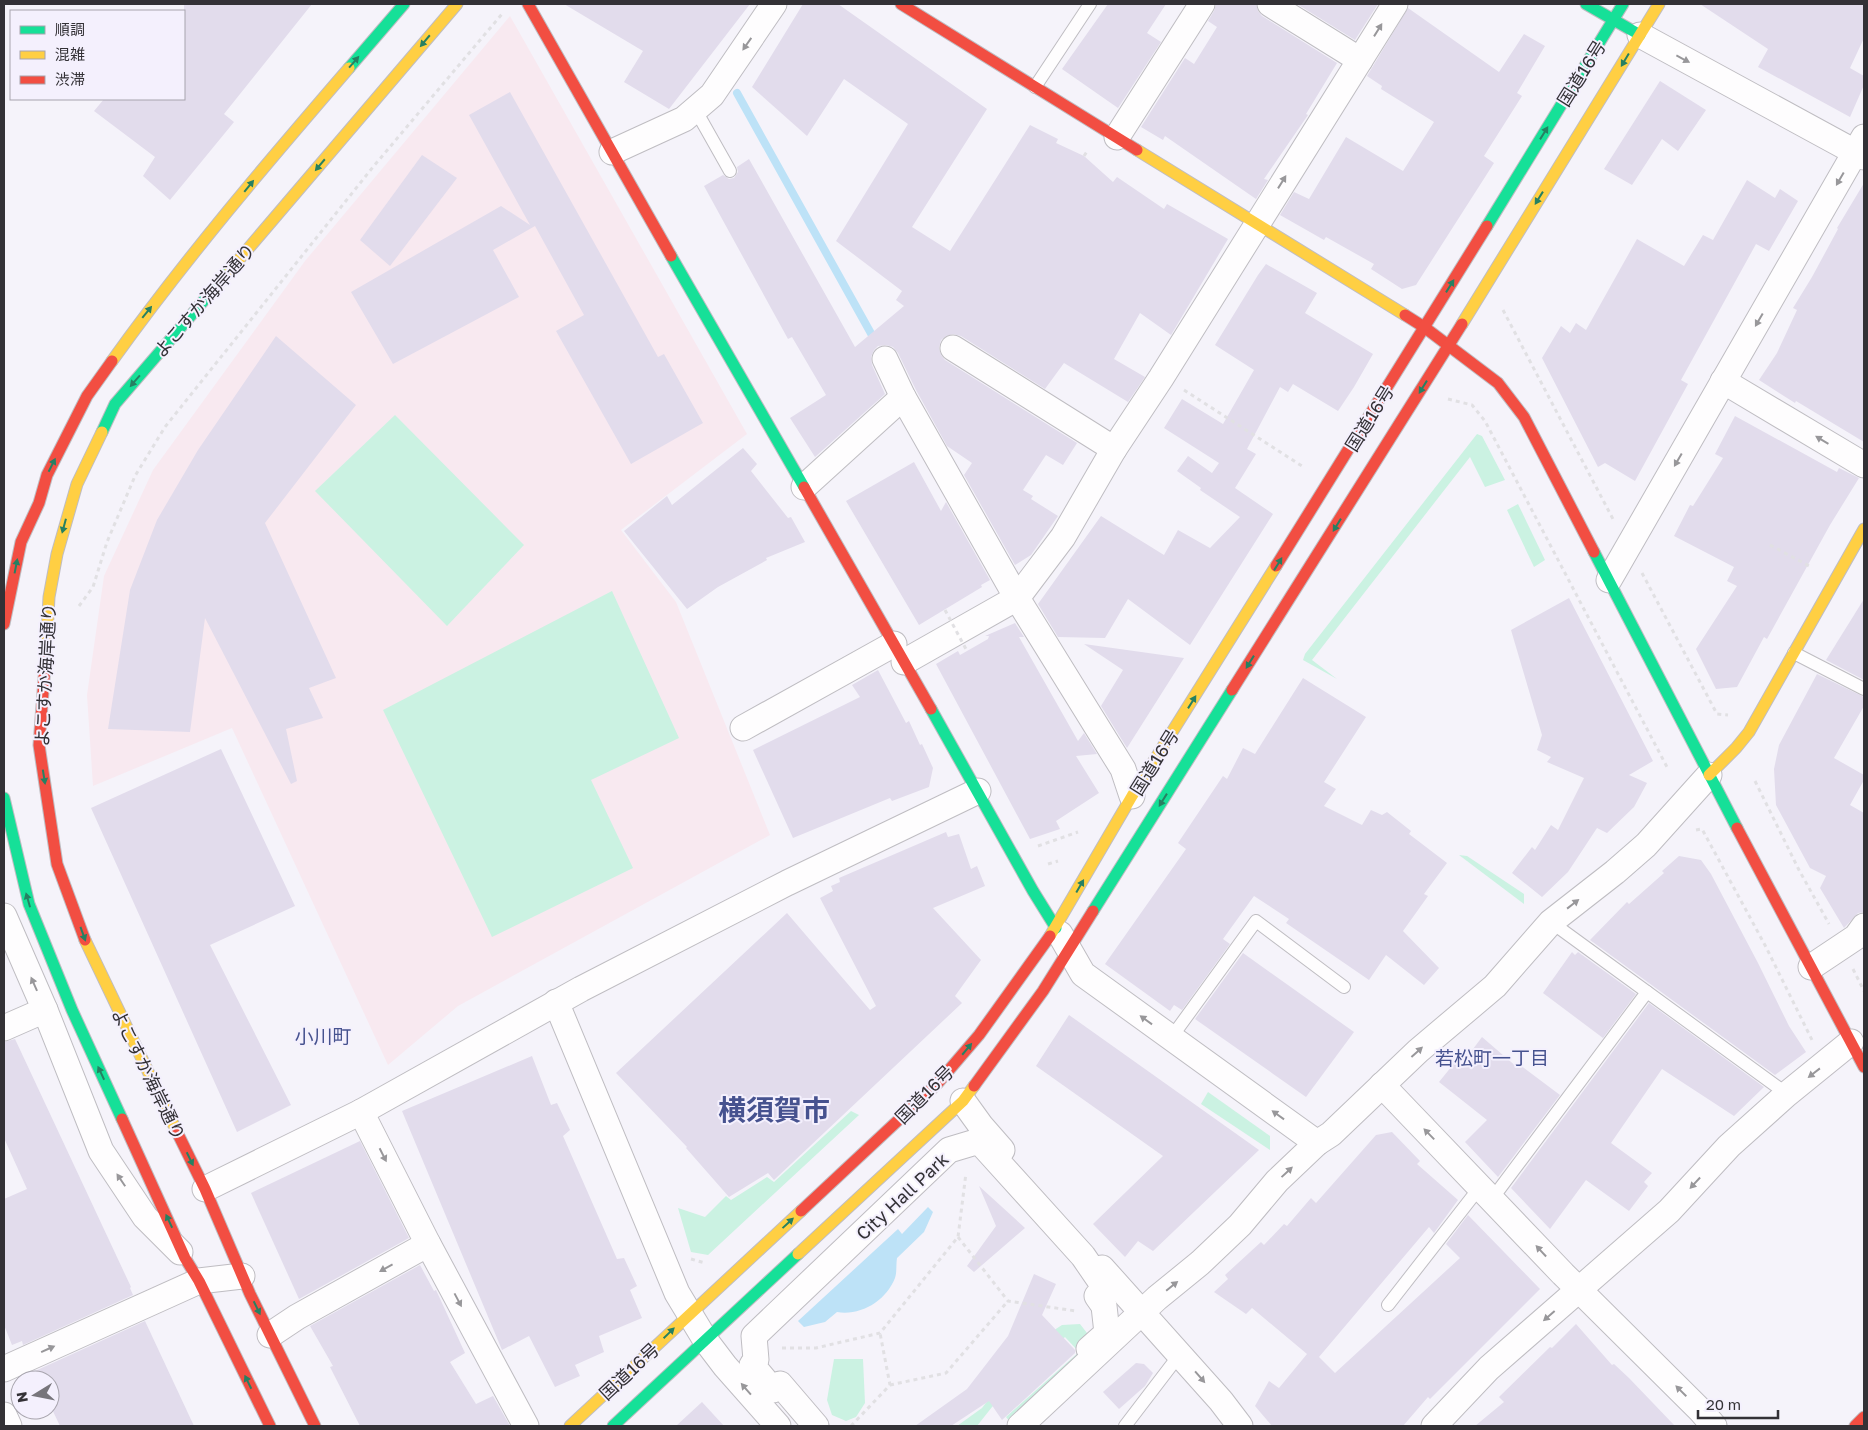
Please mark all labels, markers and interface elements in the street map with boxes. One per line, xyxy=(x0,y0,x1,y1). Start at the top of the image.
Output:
legend xyxy=(10,10,185,100)
text: 順調 xyxy=(55,20,85,38)
one-way arrow xyxy=(1374,23,1383,37)
one-way arrow xyxy=(420,34,431,47)
street label: 国道16号 xyxy=(1552,36,1610,110)
one-way arrow xyxy=(742,37,752,51)
text: 混雑 xyxy=(55,45,85,63)
one-way arrow xyxy=(1621,54,1630,67)
one-way arrow xyxy=(1675,55,1690,63)
one-way arrow xyxy=(349,56,360,69)
text: 渋滞 xyxy=(55,70,85,88)
one-way arrow xyxy=(1540,127,1549,140)
one-way arrow xyxy=(314,158,326,170)
one-way arrow xyxy=(1836,172,1845,186)
one-way arrow xyxy=(1278,176,1287,189)
one-way arrow xyxy=(244,180,255,193)
one-way arrow xyxy=(1535,192,1544,205)
street label: よこすか海岸通り xyxy=(149,239,259,361)
one-way arrow xyxy=(1445,280,1454,293)
one-way arrow xyxy=(142,306,153,319)
one-way arrow xyxy=(1754,313,1763,326)
one-way arrow xyxy=(129,375,141,387)
one-way arrow xyxy=(1419,380,1428,394)
street label: 国道16号 xyxy=(1340,381,1398,455)
one-way arrow xyxy=(1816,436,1829,445)
one-way arrow xyxy=(1673,454,1682,467)
one-way arrow xyxy=(48,457,56,472)
one-way arrow xyxy=(60,518,68,533)
one-way arrow xyxy=(1332,518,1341,531)
one-way arrow xyxy=(1273,557,1282,570)
one-way arrow xyxy=(12,558,20,574)
street label: よこすか海岸通り xyxy=(30,603,60,747)
one-way arrow xyxy=(1245,655,1255,669)
one-way arrow xyxy=(1187,695,1196,708)
street label: 国道16号 xyxy=(1125,725,1183,799)
one-way arrow xyxy=(40,769,48,785)
one-way arrow xyxy=(1159,793,1168,806)
one-way arrow xyxy=(1076,879,1085,892)
one-way arrow xyxy=(24,892,32,907)
one-way arrow xyxy=(1566,899,1579,910)
one-way arrow xyxy=(80,926,87,941)
one-way arrow xyxy=(29,977,37,991)
street label: よこすか海岸通り xyxy=(108,1005,190,1143)
one-way arrow xyxy=(1139,1015,1153,1025)
district label: 小川町 xyxy=(294,1024,352,1047)
one-way arrow xyxy=(962,1042,973,1055)
one-way arrow xyxy=(1411,1046,1424,1057)
district label: 若松町一丁目 xyxy=(1435,1046,1549,1069)
street label: 国道16号 xyxy=(890,1060,958,1128)
one-way arrow xyxy=(97,1066,105,1081)
one-way arrow xyxy=(1808,1068,1821,1079)
district label: 横須賀市 xyxy=(718,1093,830,1126)
one-way arrow xyxy=(1272,1109,1285,1120)
one-way arrow xyxy=(1423,1128,1435,1140)
one-way arrow xyxy=(379,1148,387,1162)
street label: City Hall Park xyxy=(851,1148,953,1244)
one-way arrow xyxy=(186,1152,194,1167)
one-way arrow xyxy=(1280,1166,1292,1178)
one-way arrow xyxy=(116,1173,125,1187)
one-way arrow xyxy=(1689,1177,1701,1189)
one-way arrow xyxy=(164,1214,172,1228)
one-way arrow xyxy=(782,1217,794,1229)
one-way arrow xyxy=(1535,1245,1547,1257)
one-way arrow xyxy=(378,1264,393,1272)
one-way arrow xyxy=(1165,1281,1178,1292)
one-way arrow xyxy=(454,1292,462,1307)
one-way arrow xyxy=(253,1301,261,1315)
one-way arrow xyxy=(1543,1310,1555,1321)
one-way arrow xyxy=(663,1327,675,1339)
street label: 国道16号 xyxy=(595,1338,663,1404)
one-way arrow xyxy=(41,1344,55,1352)
north arrow xyxy=(10,1370,60,1420)
one-way arrow xyxy=(1194,1371,1205,1383)
one-way arrow xyxy=(244,1375,253,1390)
one-way arrow xyxy=(740,1384,752,1396)
one-way arrow xyxy=(1675,1385,1687,1397)
scale bar xyxy=(1698,1388,1778,1420)
text: N xyxy=(12,1391,31,1404)
text: 20 m xyxy=(1706,1395,1741,1413)

